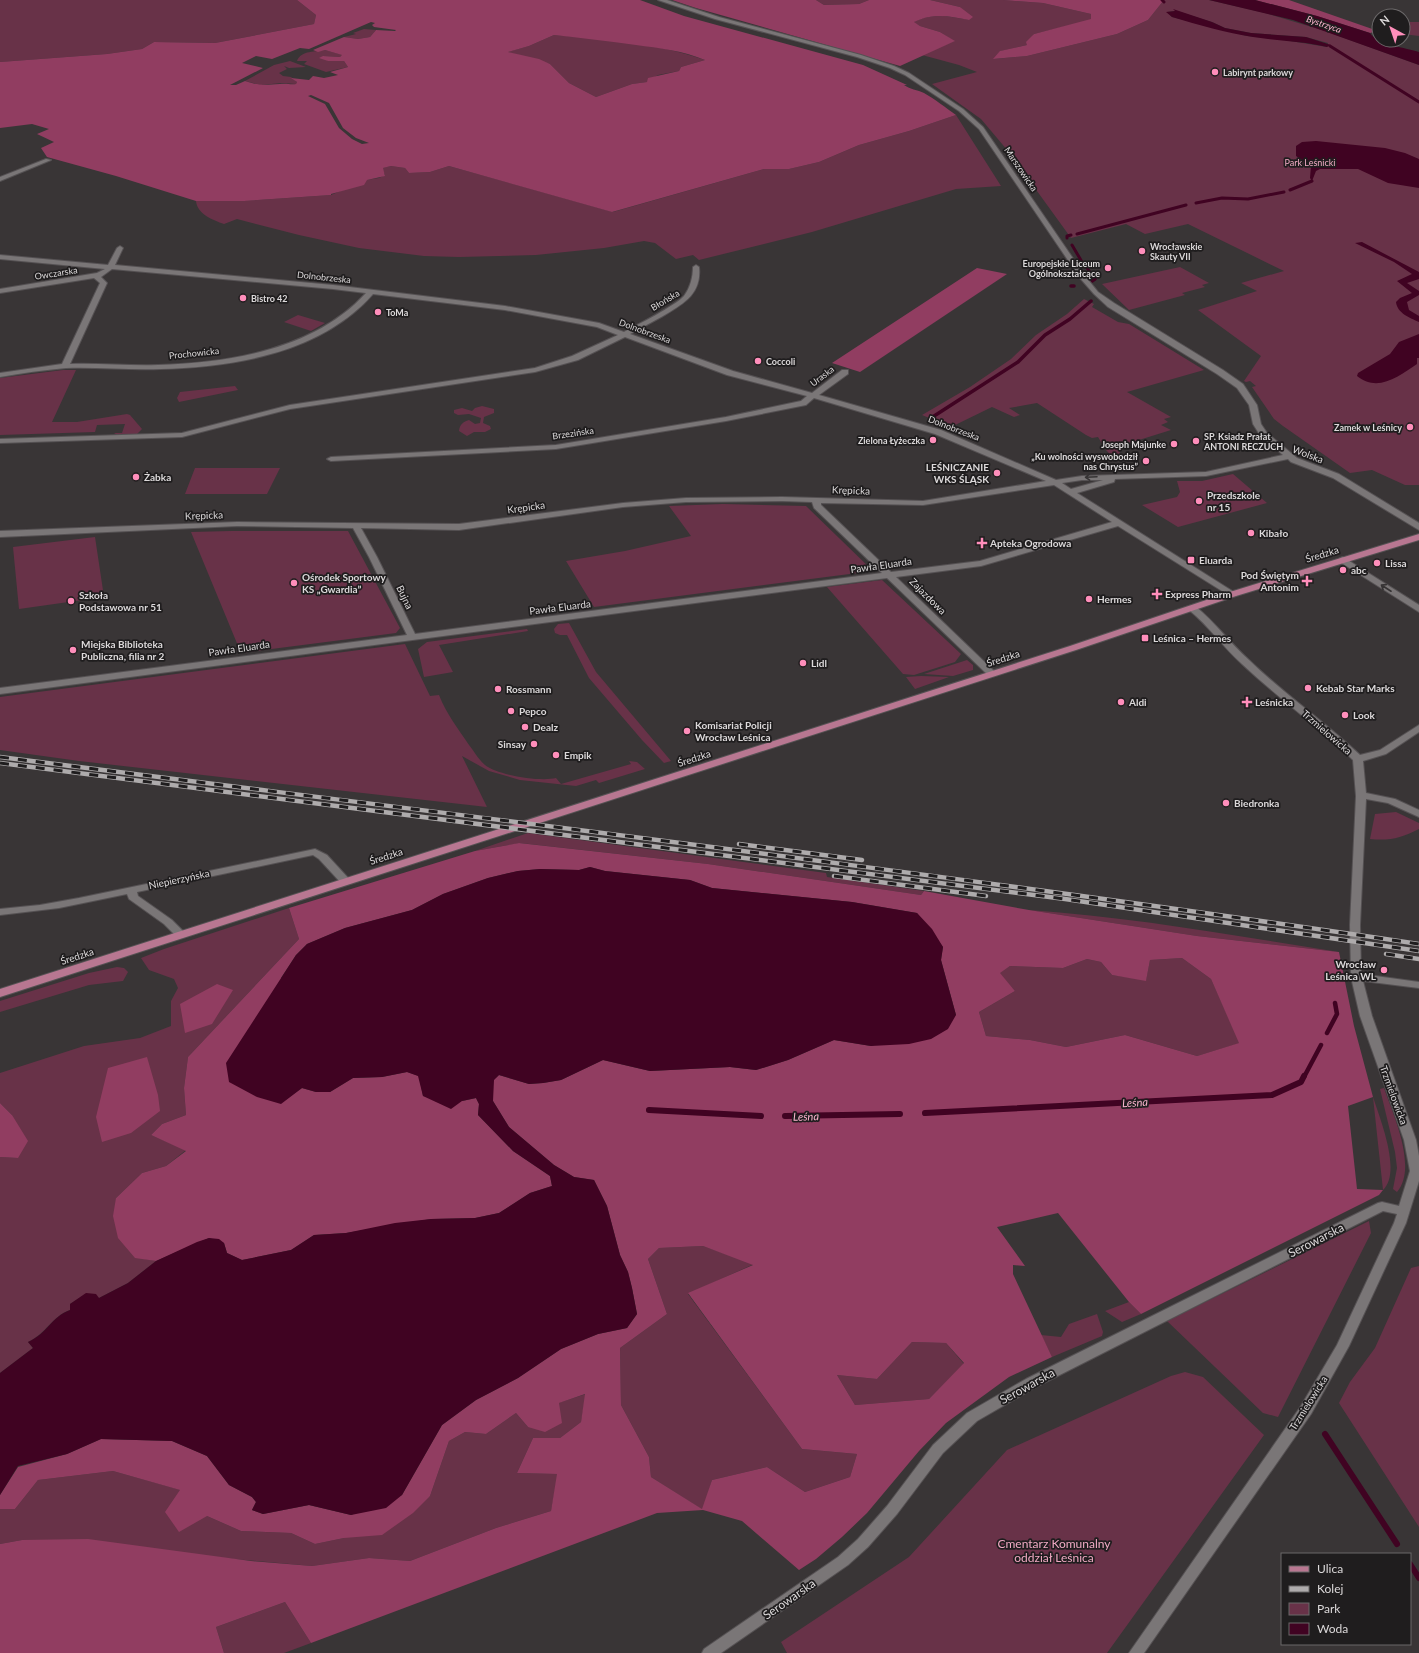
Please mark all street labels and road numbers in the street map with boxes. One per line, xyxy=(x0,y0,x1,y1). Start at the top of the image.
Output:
street label: Marszowicka xyxy=(1002,145,1040,193)
street label: Owczarska xyxy=(34,264,78,282)
street label: Dolnobrzeska xyxy=(297,269,351,285)
street label: Błońska xyxy=(649,287,681,313)
street label: Dolnobrzeska xyxy=(618,317,672,345)
street label: Prochowicka xyxy=(168,345,220,361)
street label: Uraska xyxy=(808,363,836,389)
street label: Dolnobrzeska xyxy=(927,413,981,443)
street label: Brzezińska xyxy=(551,425,595,441)
street label: Wolska xyxy=(1291,443,1325,465)
street label: Krępicka xyxy=(832,483,870,497)
street label: Krępicka xyxy=(506,498,546,516)
street label: Krępicka xyxy=(185,508,223,522)
street label: Średzka xyxy=(1304,543,1340,565)
street label: Pawła Eluarda xyxy=(850,555,913,575)
street label: Zajazdowa xyxy=(907,575,949,617)
street label: Bujna xyxy=(394,583,416,611)
street label: Pawła Eluarda xyxy=(529,597,591,617)
street label: Pawła Eluarda xyxy=(208,638,271,658)
street label: Średzka xyxy=(985,647,1021,669)
street label: Trzmielowicka xyxy=(1300,707,1354,757)
street label: Średzka xyxy=(676,747,712,769)
street label: Średzka xyxy=(368,845,404,867)
street label: Niepierzyńska xyxy=(148,867,210,891)
street label: Średzka xyxy=(59,945,95,967)
street label: Trzmielowicka xyxy=(1378,1064,1410,1126)
street label: Serowarska xyxy=(1286,1220,1346,1260)
street label: Serowarska xyxy=(997,1365,1057,1407)
street label: Trzmielowicka xyxy=(1287,1374,1330,1432)
street label: Serowarska xyxy=(760,1575,818,1623)

